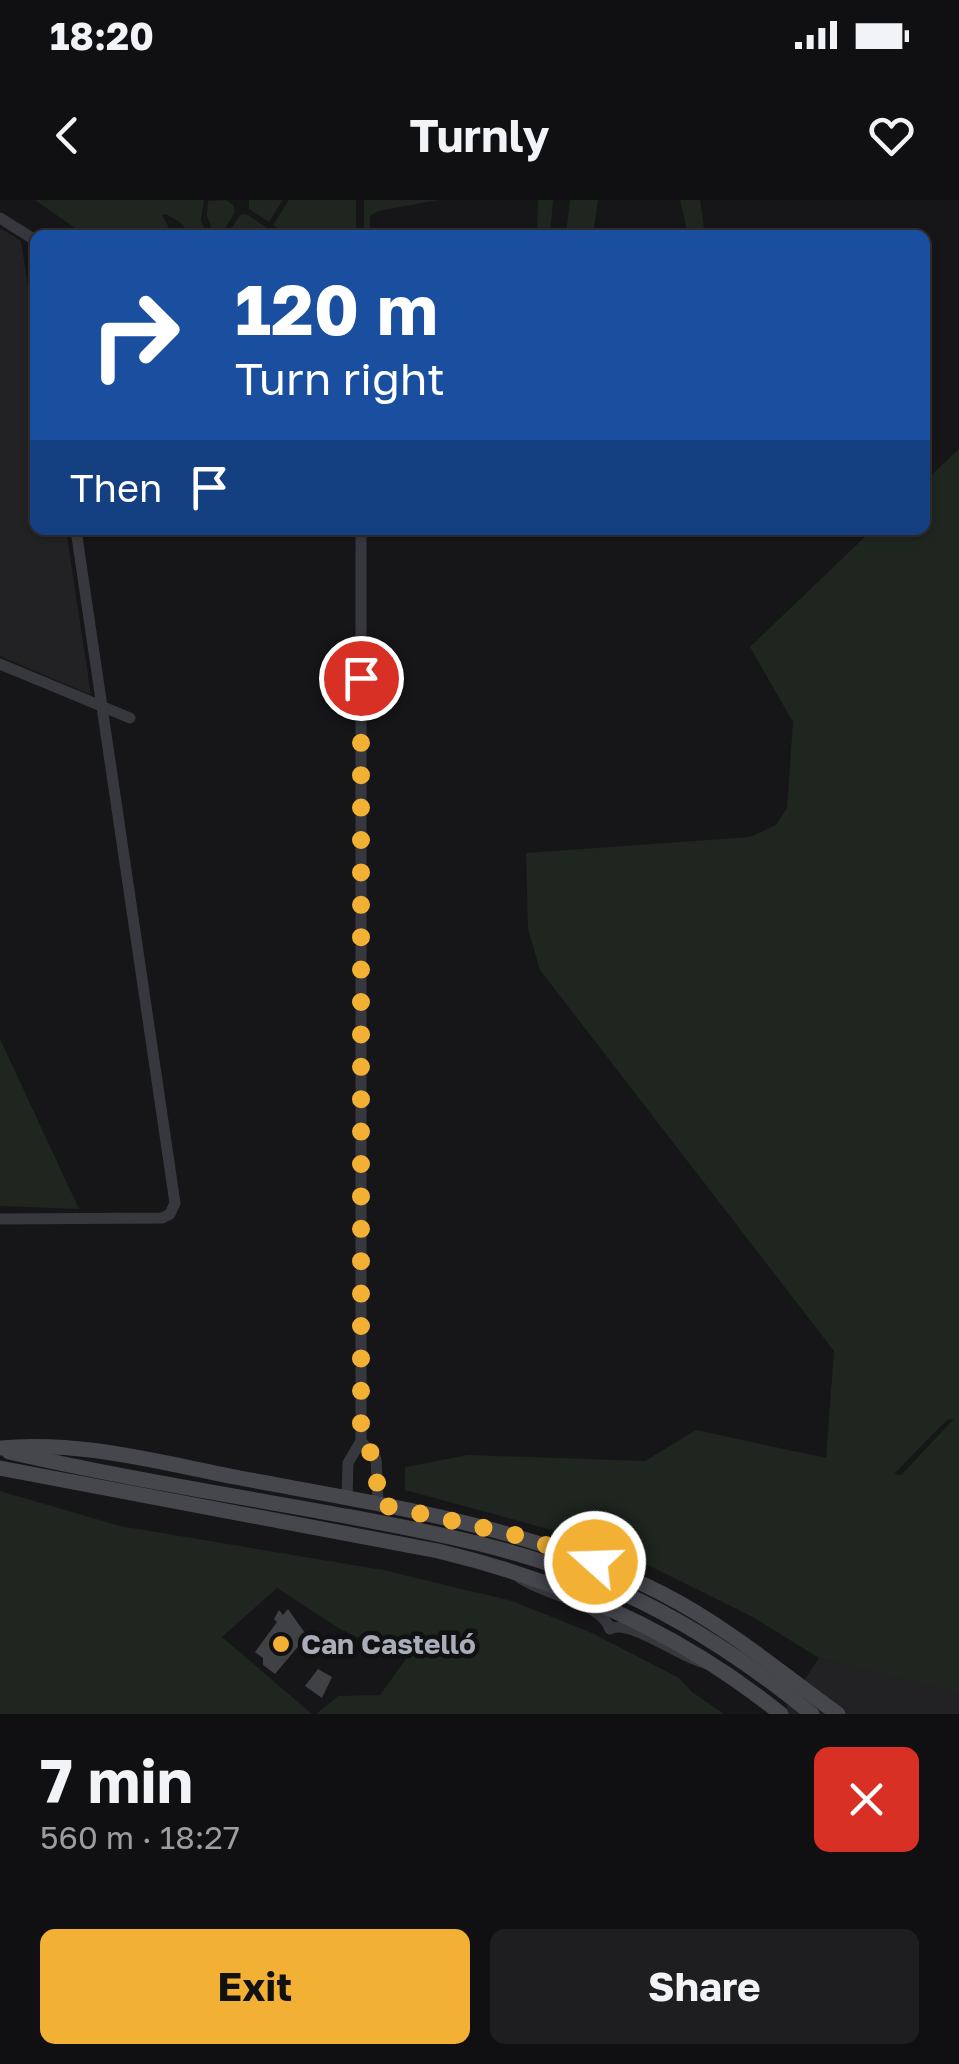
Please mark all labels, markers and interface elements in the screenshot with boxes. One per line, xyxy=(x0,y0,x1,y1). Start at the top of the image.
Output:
text: 18:20 xyxy=(50,13,154,58)
icon: back xyxy=(40,108,95,163)
text: Turnly xyxy=(409,108,550,162)
icon: heart xyxy=(864,108,919,163)
text: 120 m xyxy=(235,266,438,350)
icon: right xyxy=(70,270,200,400)
text: Turn right xyxy=(235,351,445,405)
icon: arrive xyxy=(182,460,237,515)
text: Then xyxy=(70,465,162,510)
pin xyxy=(319,636,404,721)
icon: arrive xyxy=(334,651,389,706)
position arrow xyxy=(543,1510,647,1614)
place label: Can Castelló xyxy=(301,1627,476,1660)
marker: Can Castelló xyxy=(270,1633,292,1655)
text: 7 min xyxy=(40,1744,193,1816)
button: close xyxy=(814,1747,919,1852)
text: 560 m · 18:27 xyxy=(40,1818,240,1856)
button: Exit xyxy=(40,1929,470,2044)
button: Share xyxy=(490,1929,919,2044)

